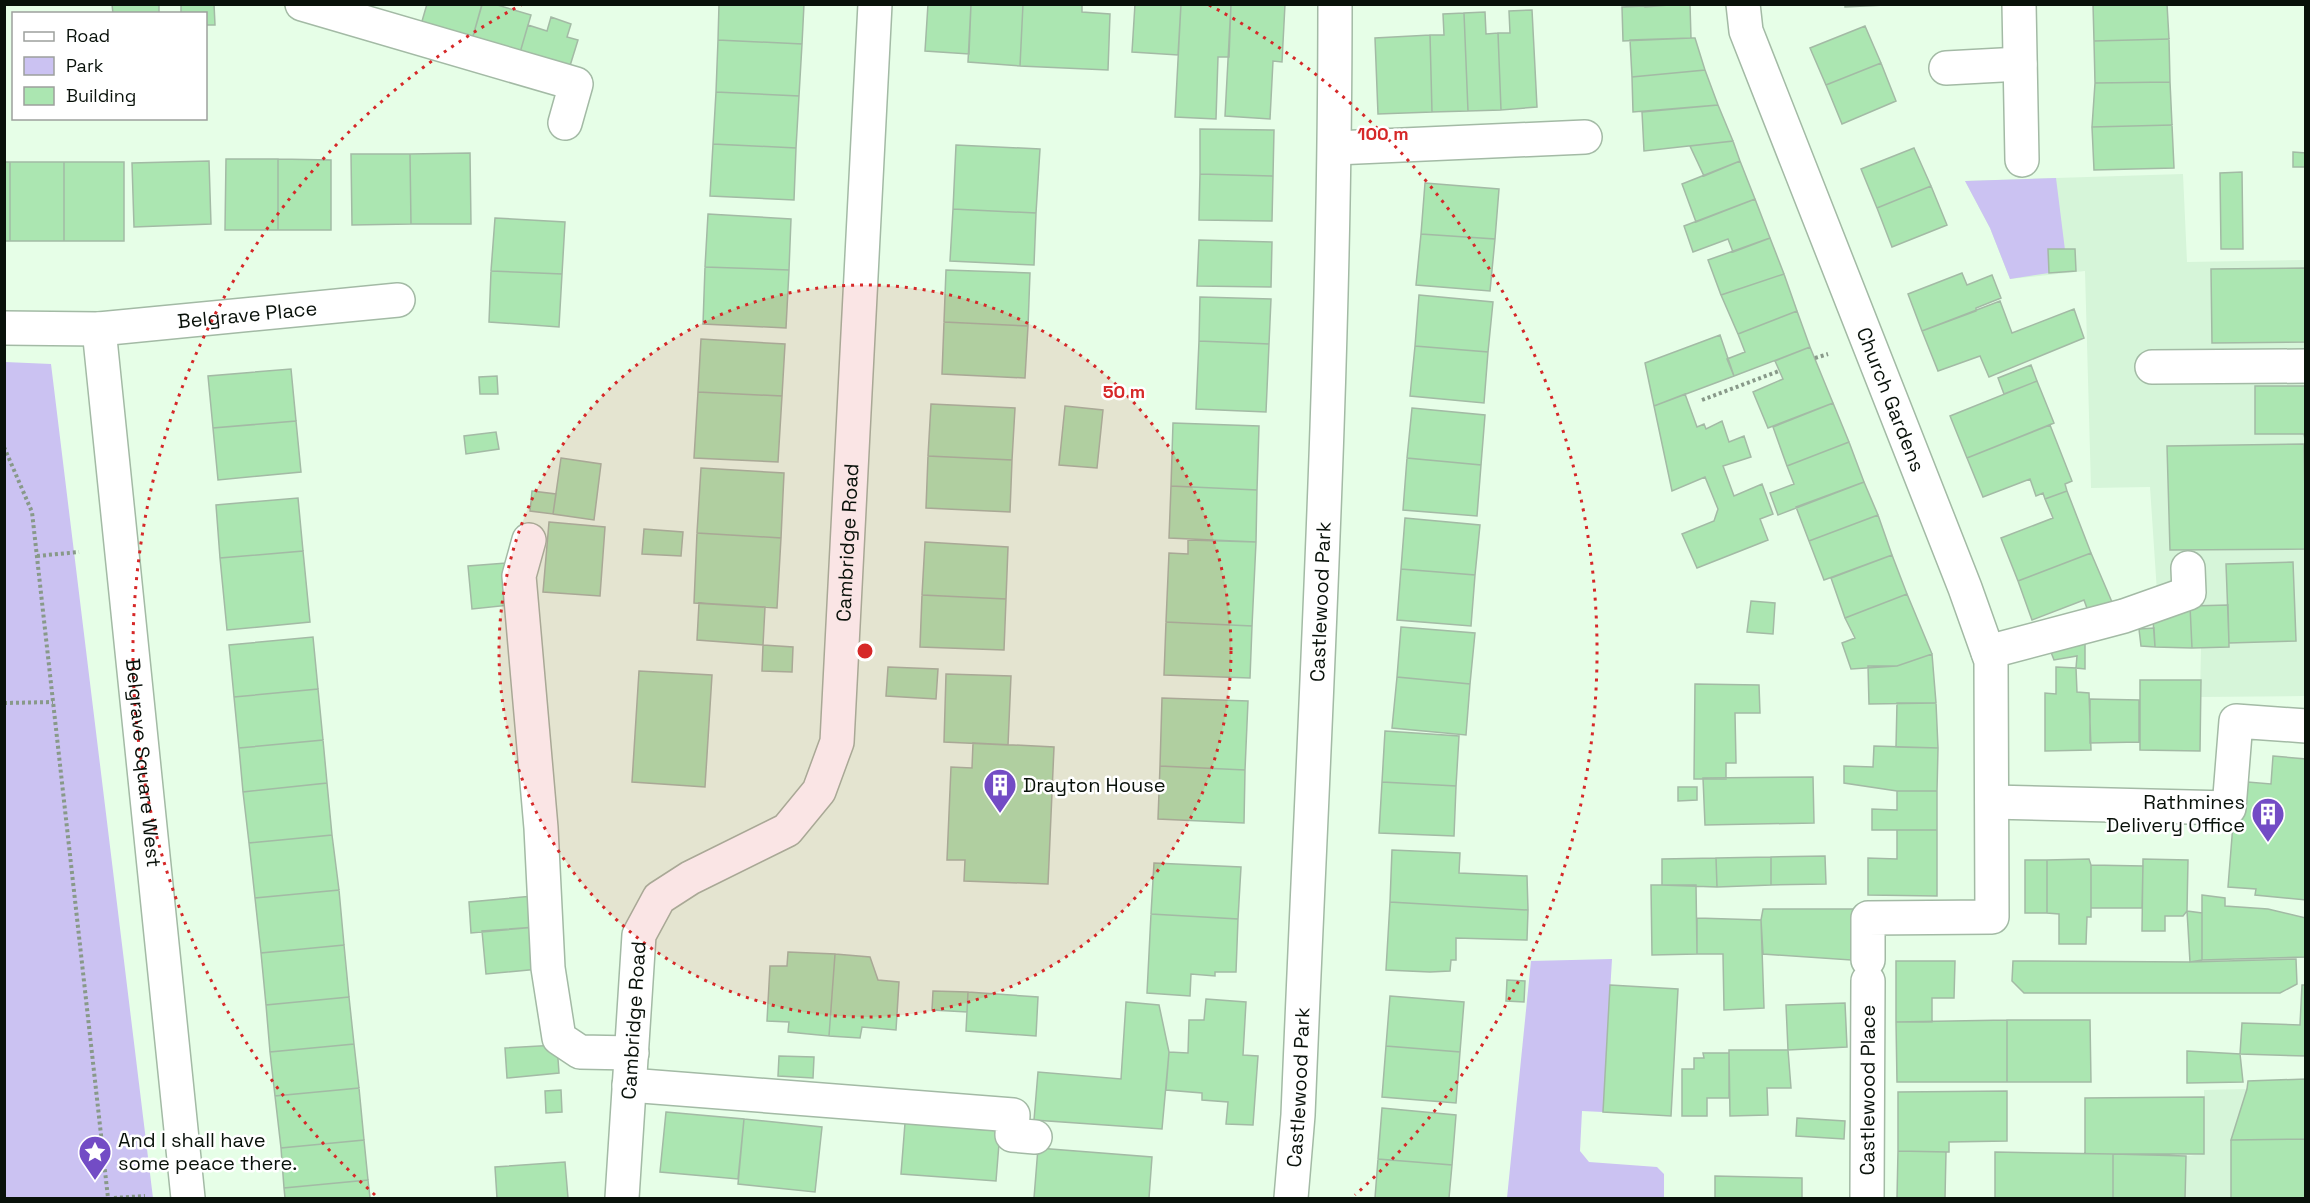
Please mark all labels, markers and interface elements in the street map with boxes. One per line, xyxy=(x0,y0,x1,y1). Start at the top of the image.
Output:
legend xyxy=(12,12,207,120)
text: Road xyxy=(66,24,110,47)
text: Park xyxy=(66,54,104,77)
text: Building xyxy=(66,84,136,107)
text: 100 m xyxy=(1357,122,1409,145)
street label: Belgrave Place xyxy=(176,295,318,334)
street label: Church Gardens xyxy=(1851,323,1931,475)
text: 50 m xyxy=(1103,380,1145,403)
street label: Cambridge Road xyxy=(830,463,864,623)
street label: Castlewood Park xyxy=(1304,521,1337,683)
centre of rings xyxy=(855,641,875,661)
street label: Belgrave Square West xyxy=(120,657,167,868)
building icon: Drayton House xyxy=(982,767,1018,814)
place label: Drayton House xyxy=(1023,772,1166,798)
place label: Rathmines Delivery Office xyxy=(2106,789,2245,838)
building icon: Rathmines Delivery Office xyxy=(2250,796,2286,843)
street label: Cambridge Road xyxy=(615,940,652,1100)
street label: Castlewood Place xyxy=(1854,1004,1881,1176)
street label: Castlewood Park xyxy=(1281,1006,1316,1168)
place label: And I shall have some peace there. xyxy=(118,1127,297,1176)
place icon: And I shall have some peace there. xyxy=(77,1134,113,1181)

